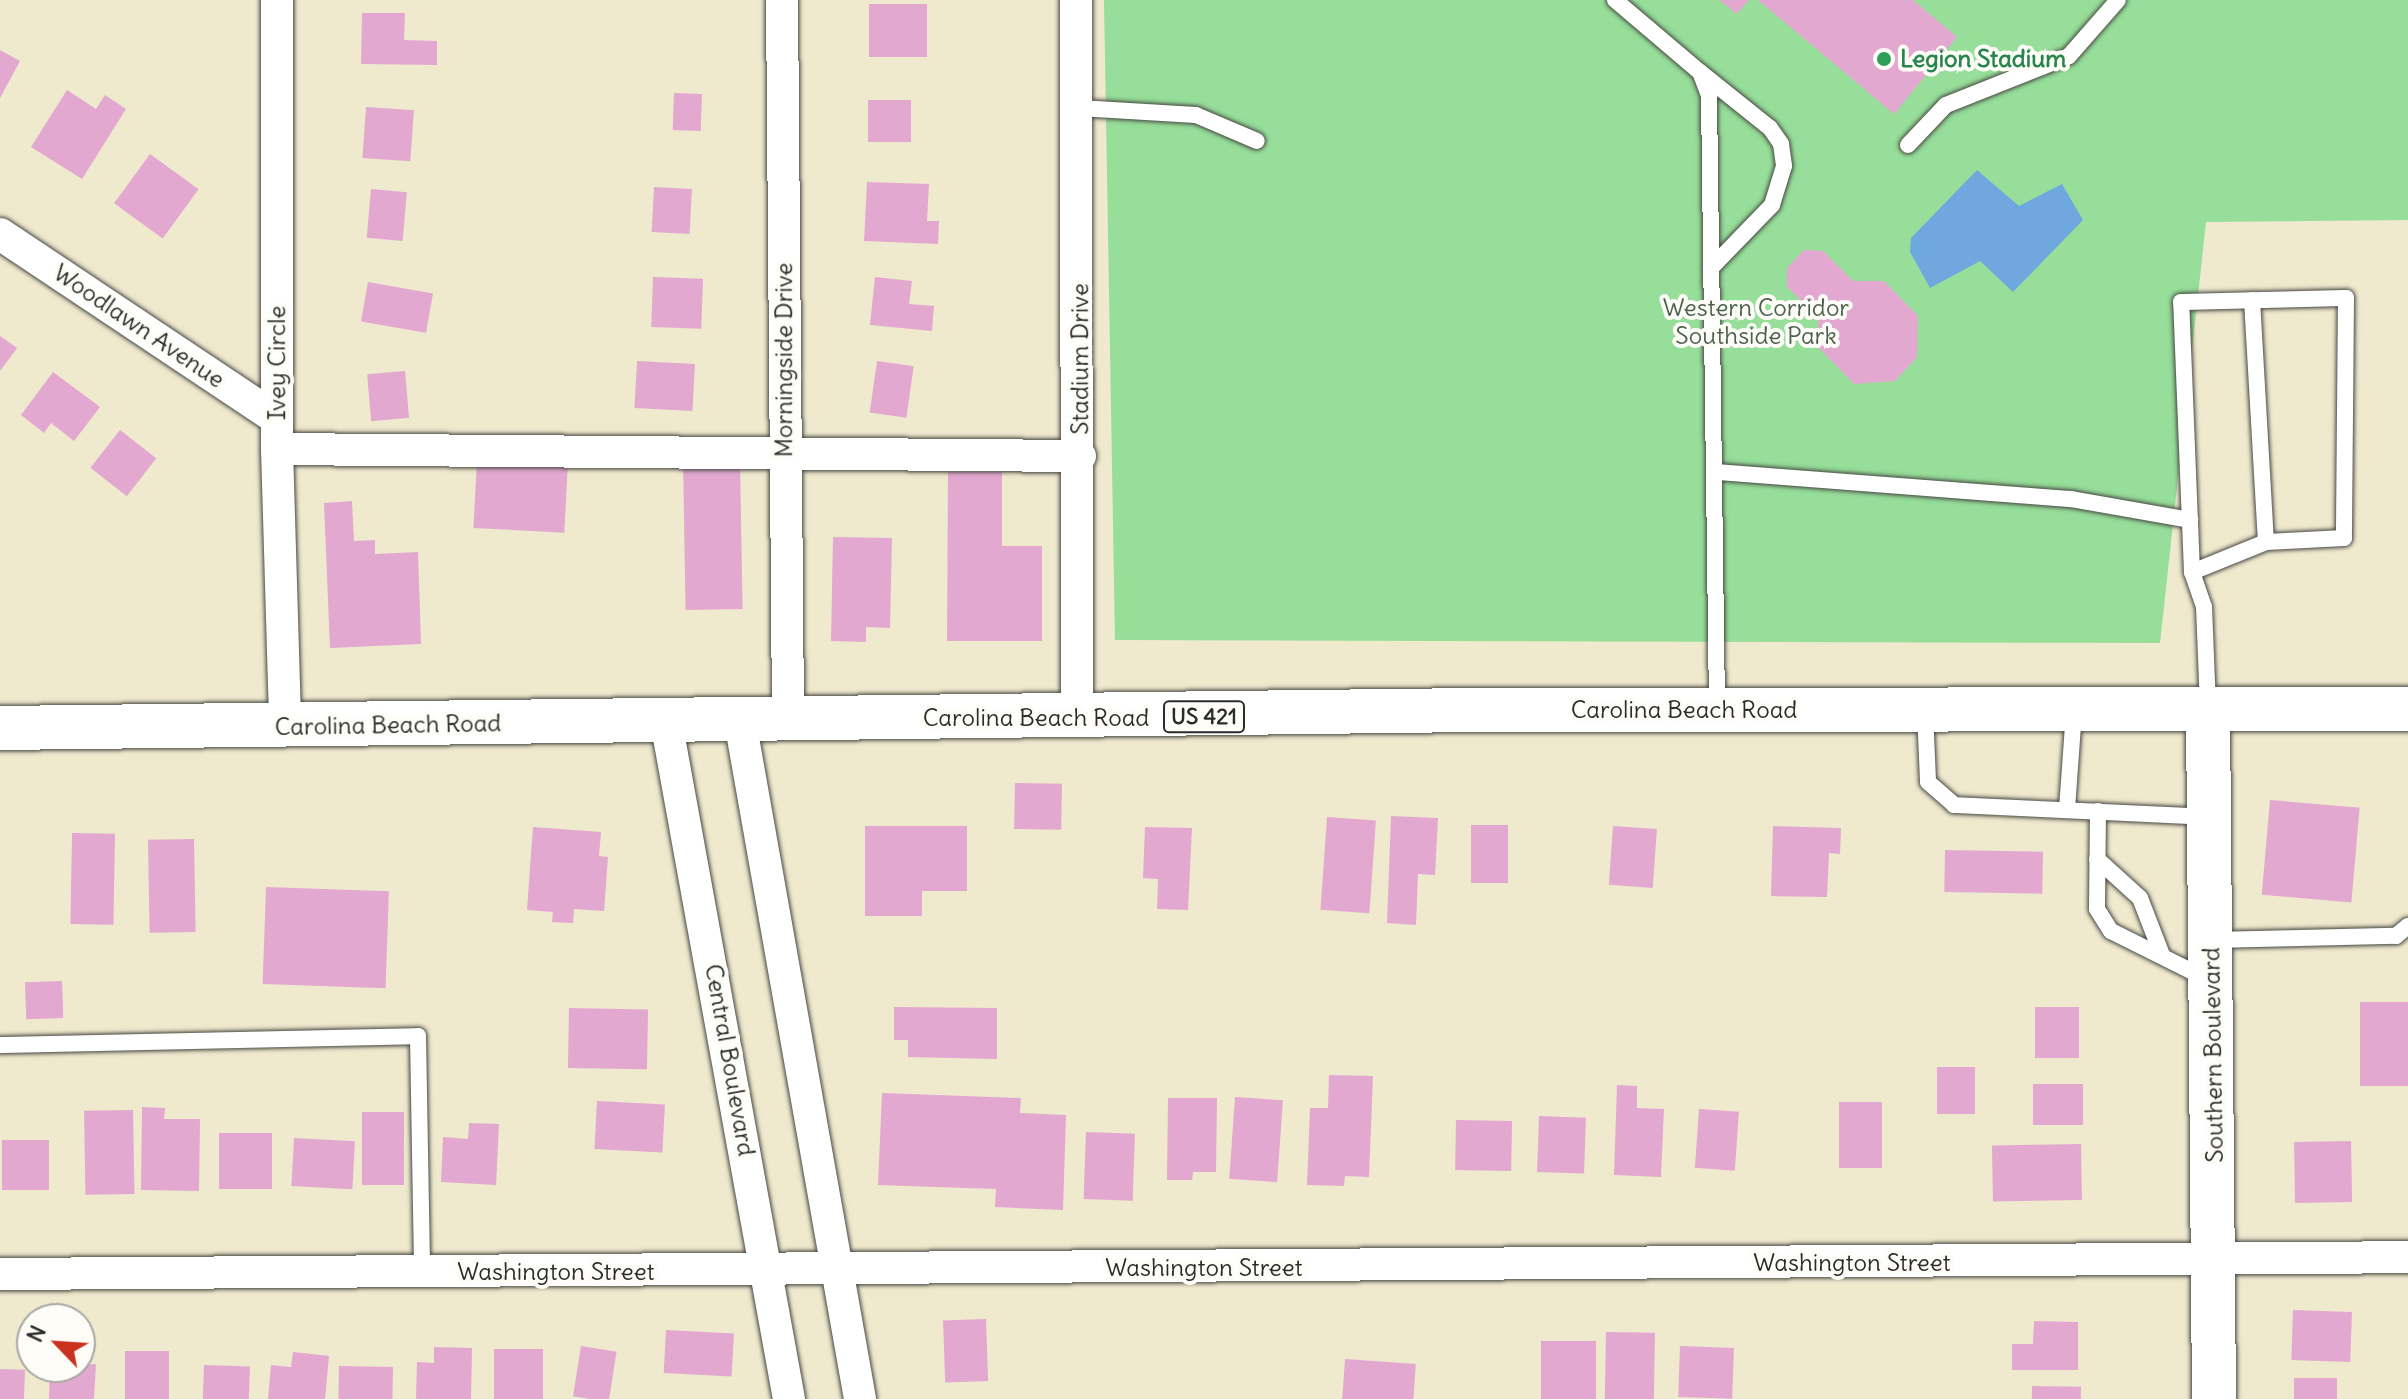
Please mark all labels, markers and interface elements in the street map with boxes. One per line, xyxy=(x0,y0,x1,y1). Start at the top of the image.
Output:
place label: Legion Stadium xyxy=(1900,45,2066,73)
marker: Legion Stadium xyxy=(1875,50,1893,68)
street label: Woodlawn Avenue xyxy=(48,258,230,394)
street label: Morningside Drive xyxy=(770,263,798,457)
street label: Stadium Drive xyxy=(1066,283,1094,435)
park label: Western Corridor Southside Park xyxy=(1663,294,1849,350)
street label: Ivey Circle xyxy=(263,306,291,420)
street label: Carolina Beach Road xyxy=(1571,696,1797,724)
road number: US 421 xyxy=(1162,699,1246,735)
street label: Carolina Beach Road xyxy=(923,704,1149,732)
street label: Carolina Beach Road xyxy=(274,709,502,741)
street label: Southern Boulevard xyxy=(2197,947,2229,1163)
street label: Central Boulevard xyxy=(699,962,761,1158)
street label: Washington Street xyxy=(1753,1249,1951,1277)
street label: Washington Street xyxy=(1105,1254,1303,1282)
street label: Washington Street xyxy=(457,1258,655,1286)
north arrow xyxy=(16,1303,96,1383)
text: N xyxy=(20,1321,52,1347)

